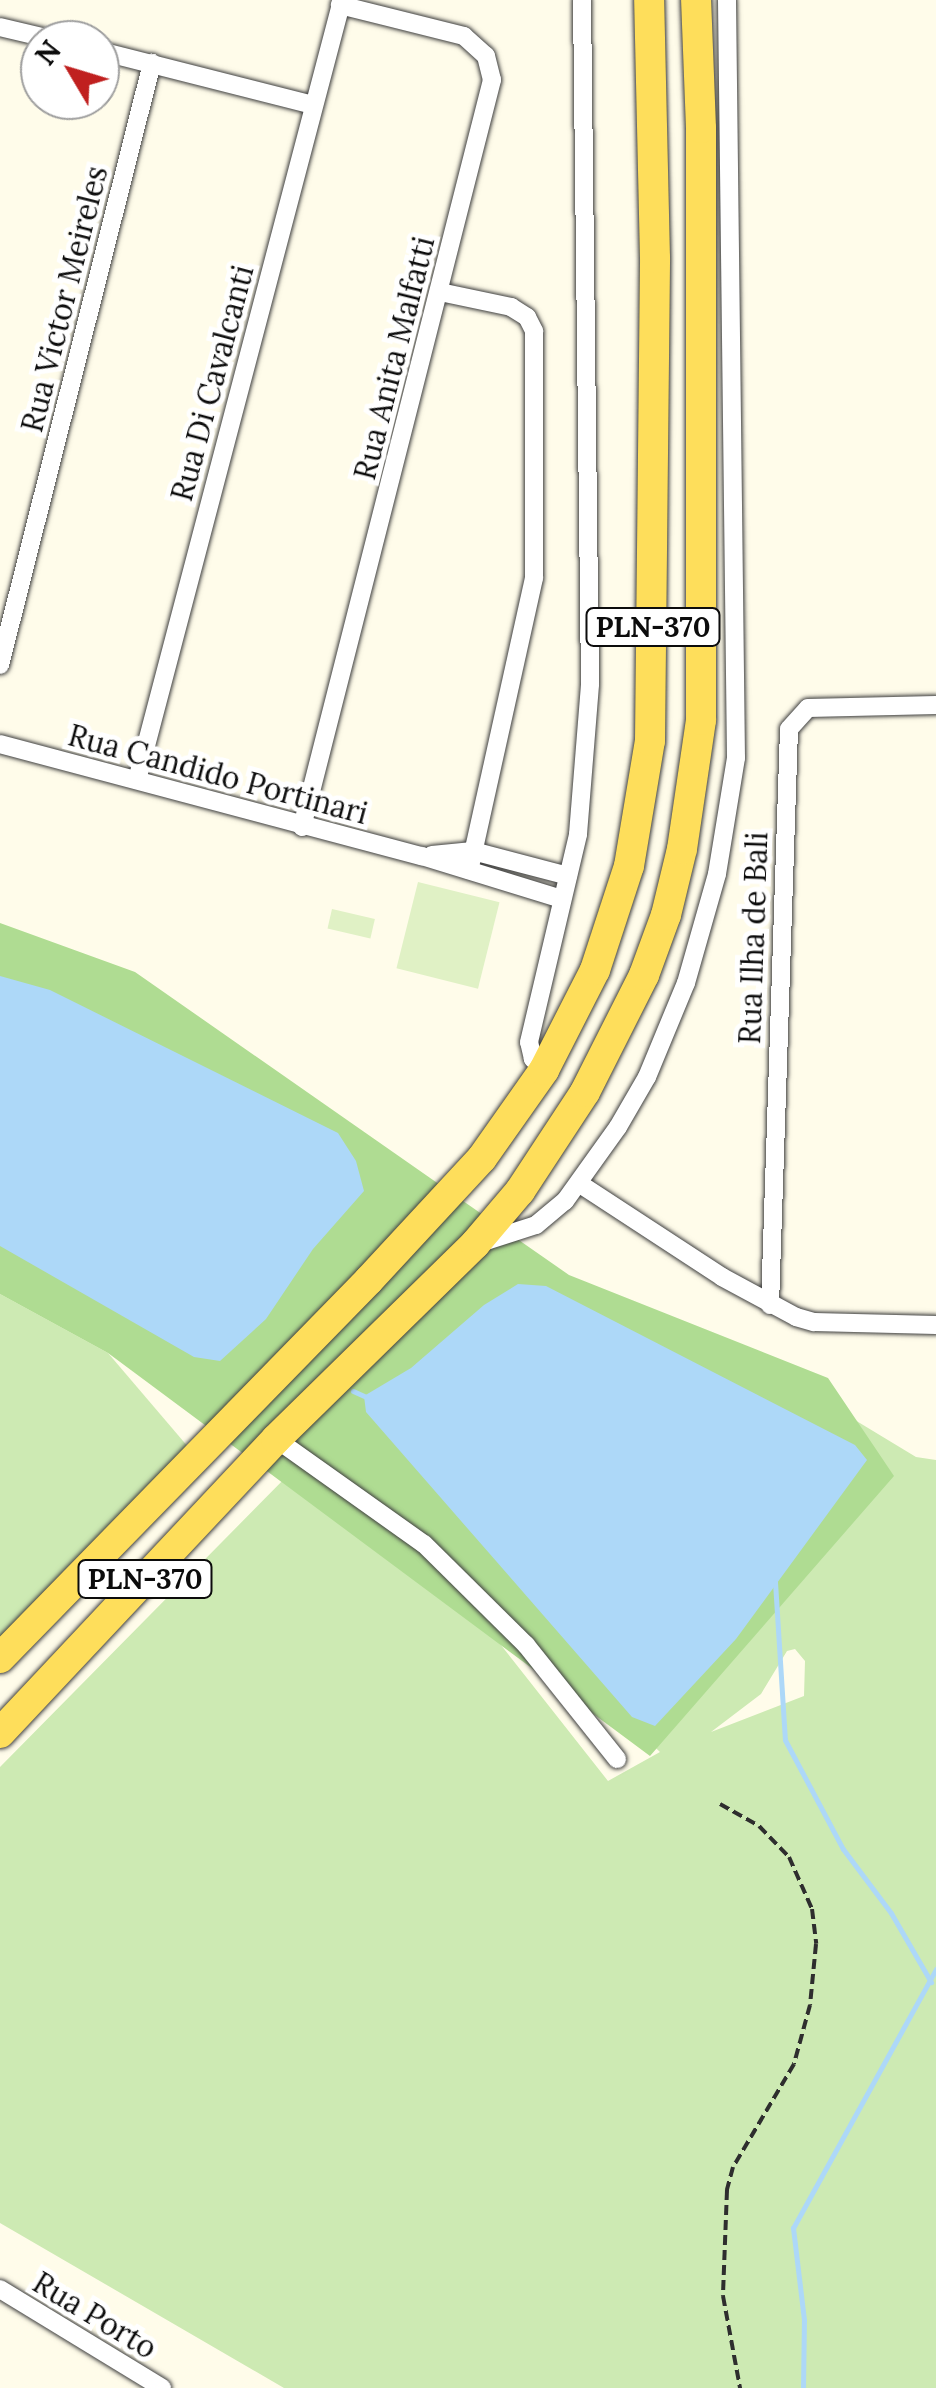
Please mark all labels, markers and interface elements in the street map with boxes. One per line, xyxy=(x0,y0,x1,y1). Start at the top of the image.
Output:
north arrow xyxy=(20,20,120,120)
text: N xyxy=(27,33,69,72)
street label: Rua Victor Meireles xyxy=(14,162,114,436)
street label: Rua Anita Malfatti xyxy=(346,233,442,483)
street label: Rua Di Cavalcanti xyxy=(163,261,261,505)
road number: PLN-370 xyxy=(583,604,723,650)
street label: Rua Candido Portinari xyxy=(64,717,372,831)
street label: Rua Ilha de Bali xyxy=(731,831,775,1045)
road number: PLN-370 xyxy=(75,1556,215,1602)
street label: Rua Porto xyxy=(27,2264,163,2366)

